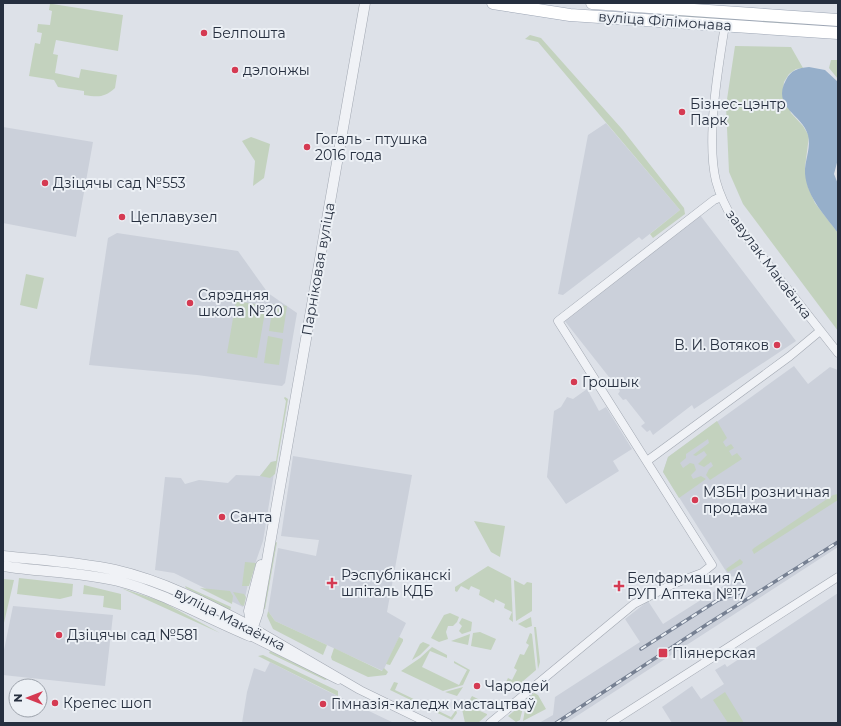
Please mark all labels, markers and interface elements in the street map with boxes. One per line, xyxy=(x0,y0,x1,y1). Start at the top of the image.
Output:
street label: вуліца Філімонава xyxy=(598,7,732,35)
place label: Белпошта xyxy=(212,24,286,42)
marker: Белпошта xyxy=(199,28,209,38)
place label: дэлонжы xyxy=(243,61,310,79)
marker: дэлонжы xyxy=(230,65,240,75)
place label: Бізнес-цэнтр Парк xyxy=(690,95,786,129)
marker: Бізнес-цэнтр Парк xyxy=(677,107,687,117)
place label: Гогаль - птушка 2016 года xyxy=(315,130,427,164)
marker: Гогаль - птушка 2016 года xyxy=(302,142,312,152)
place label: Дзіцячы сад №553 xyxy=(53,174,186,192)
marker: Дзіцячы сад №553 xyxy=(40,178,50,188)
street label: Парніковая вуліца xyxy=(297,201,339,337)
street label: завулак Макаёнка xyxy=(722,206,816,322)
place label: Цеплавузел xyxy=(130,208,218,226)
marker: Цеплавузел xyxy=(117,212,127,222)
place label: Сярэдняя школа №20 xyxy=(198,286,283,320)
marker: Сярэдняя школа №20 xyxy=(185,298,195,308)
place label: В. И. Вотяков xyxy=(674,336,769,354)
marker: В. И. Вотяков xyxy=(772,340,782,350)
place label: Грошык xyxy=(582,373,639,391)
marker: Грошык xyxy=(569,377,579,387)
place label: МЗБН розничная продажа xyxy=(703,483,830,517)
marker: МЗБН розничная продажа xyxy=(690,495,700,505)
place label: Санта xyxy=(230,508,272,526)
marker: Санта xyxy=(217,512,227,522)
place label: Рэспубліканскі шпіталь КДБ xyxy=(341,566,451,600)
place label: Белфармация А РУП Аптека №17 xyxy=(627,569,746,603)
marker: Рэспубліканскі шпіталь КДБ xyxy=(326,577,338,589)
marker: Белфармация А РУП Аптека №17 xyxy=(614,581,624,591)
street label: вуліца Макаёнка xyxy=(172,583,288,655)
place label: Дзіцячы сад №581 xyxy=(67,626,198,644)
marker: Дзіцячы сад №581 xyxy=(54,630,64,640)
place label: Піянерская xyxy=(672,644,756,662)
marker: Піянерская xyxy=(657,647,669,659)
place label: Чародей xyxy=(485,677,549,695)
north arrow xyxy=(8,678,48,718)
marker: Чародей xyxy=(472,681,482,691)
text: N xyxy=(11,694,25,702)
place label: Крепес шоп xyxy=(63,694,152,712)
place label: Гімназія-каледж мастацтваў xyxy=(331,695,535,713)
marker: Крепес шоп xyxy=(50,698,60,708)
marker: Гімназія-каледж мастацтваў xyxy=(318,699,328,709)

